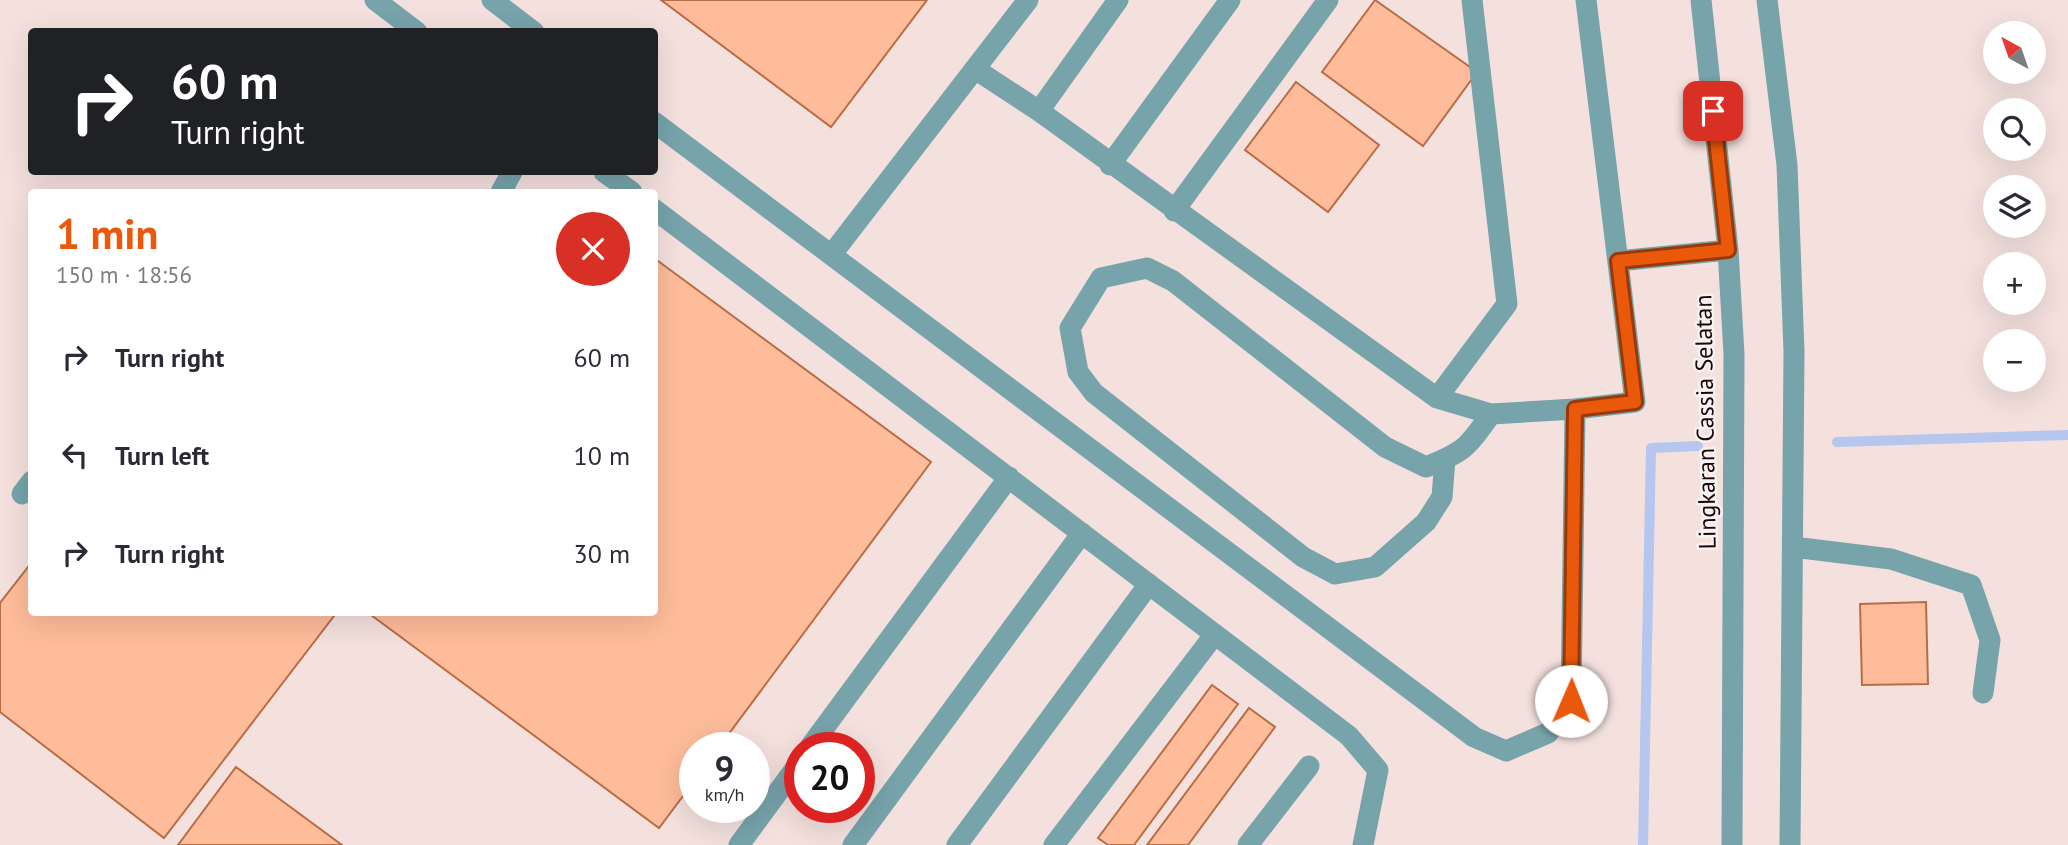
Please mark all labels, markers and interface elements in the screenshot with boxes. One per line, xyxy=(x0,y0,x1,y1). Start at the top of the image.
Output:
north arrow xyxy=(1983,21,2046,84)
map controls xyxy=(1983,21,2046,392)
text: 60 m xyxy=(171,49,278,113)
icon: right xyxy=(56,56,147,147)
pin xyxy=(1683,81,1743,141)
icon: arrive xyxy=(1694,92,1732,130)
button: search xyxy=(1983,98,2046,161)
text: Turn right xyxy=(171,111,305,153)
button: layers xyxy=(1983,175,2046,238)
text: 1 min xyxy=(56,206,158,261)
button: close xyxy=(556,212,630,286)
button: + xyxy=(1983,252,2046,315)
text: 150 m · 18:56 xyxy=(56,260,192,289)
street label: Lingkaran Cassia Selatan xyxy=(1687,294,1723,550)
button: − xyxy=(1983,329,2046,392)
icon: right xyxy=(56,338,94,376)
text: Turn right xyxy=(115,341,224,374)
text: 60 m xyxy=(574,341,630,374)
icon: left xyxy=(56,436,94,474)
text: Turn left xyxy=(115,439,209,472)
text: 10 m xyxy=(574,439,630,472)
icon: right xyxy=(56,534,94,572)
text: Turn right xyxy=(115,537,224,570)
text: 30 m xyxy=(574,537,630,570)
position arrow xyxy=(1534,664,1608,738)
speed limit sign: 20 xyxy=(784,732,875,823)
text: 9 xyxy=(715,745,734,791)
text: km/h xyxy=(705,783,744,806)

